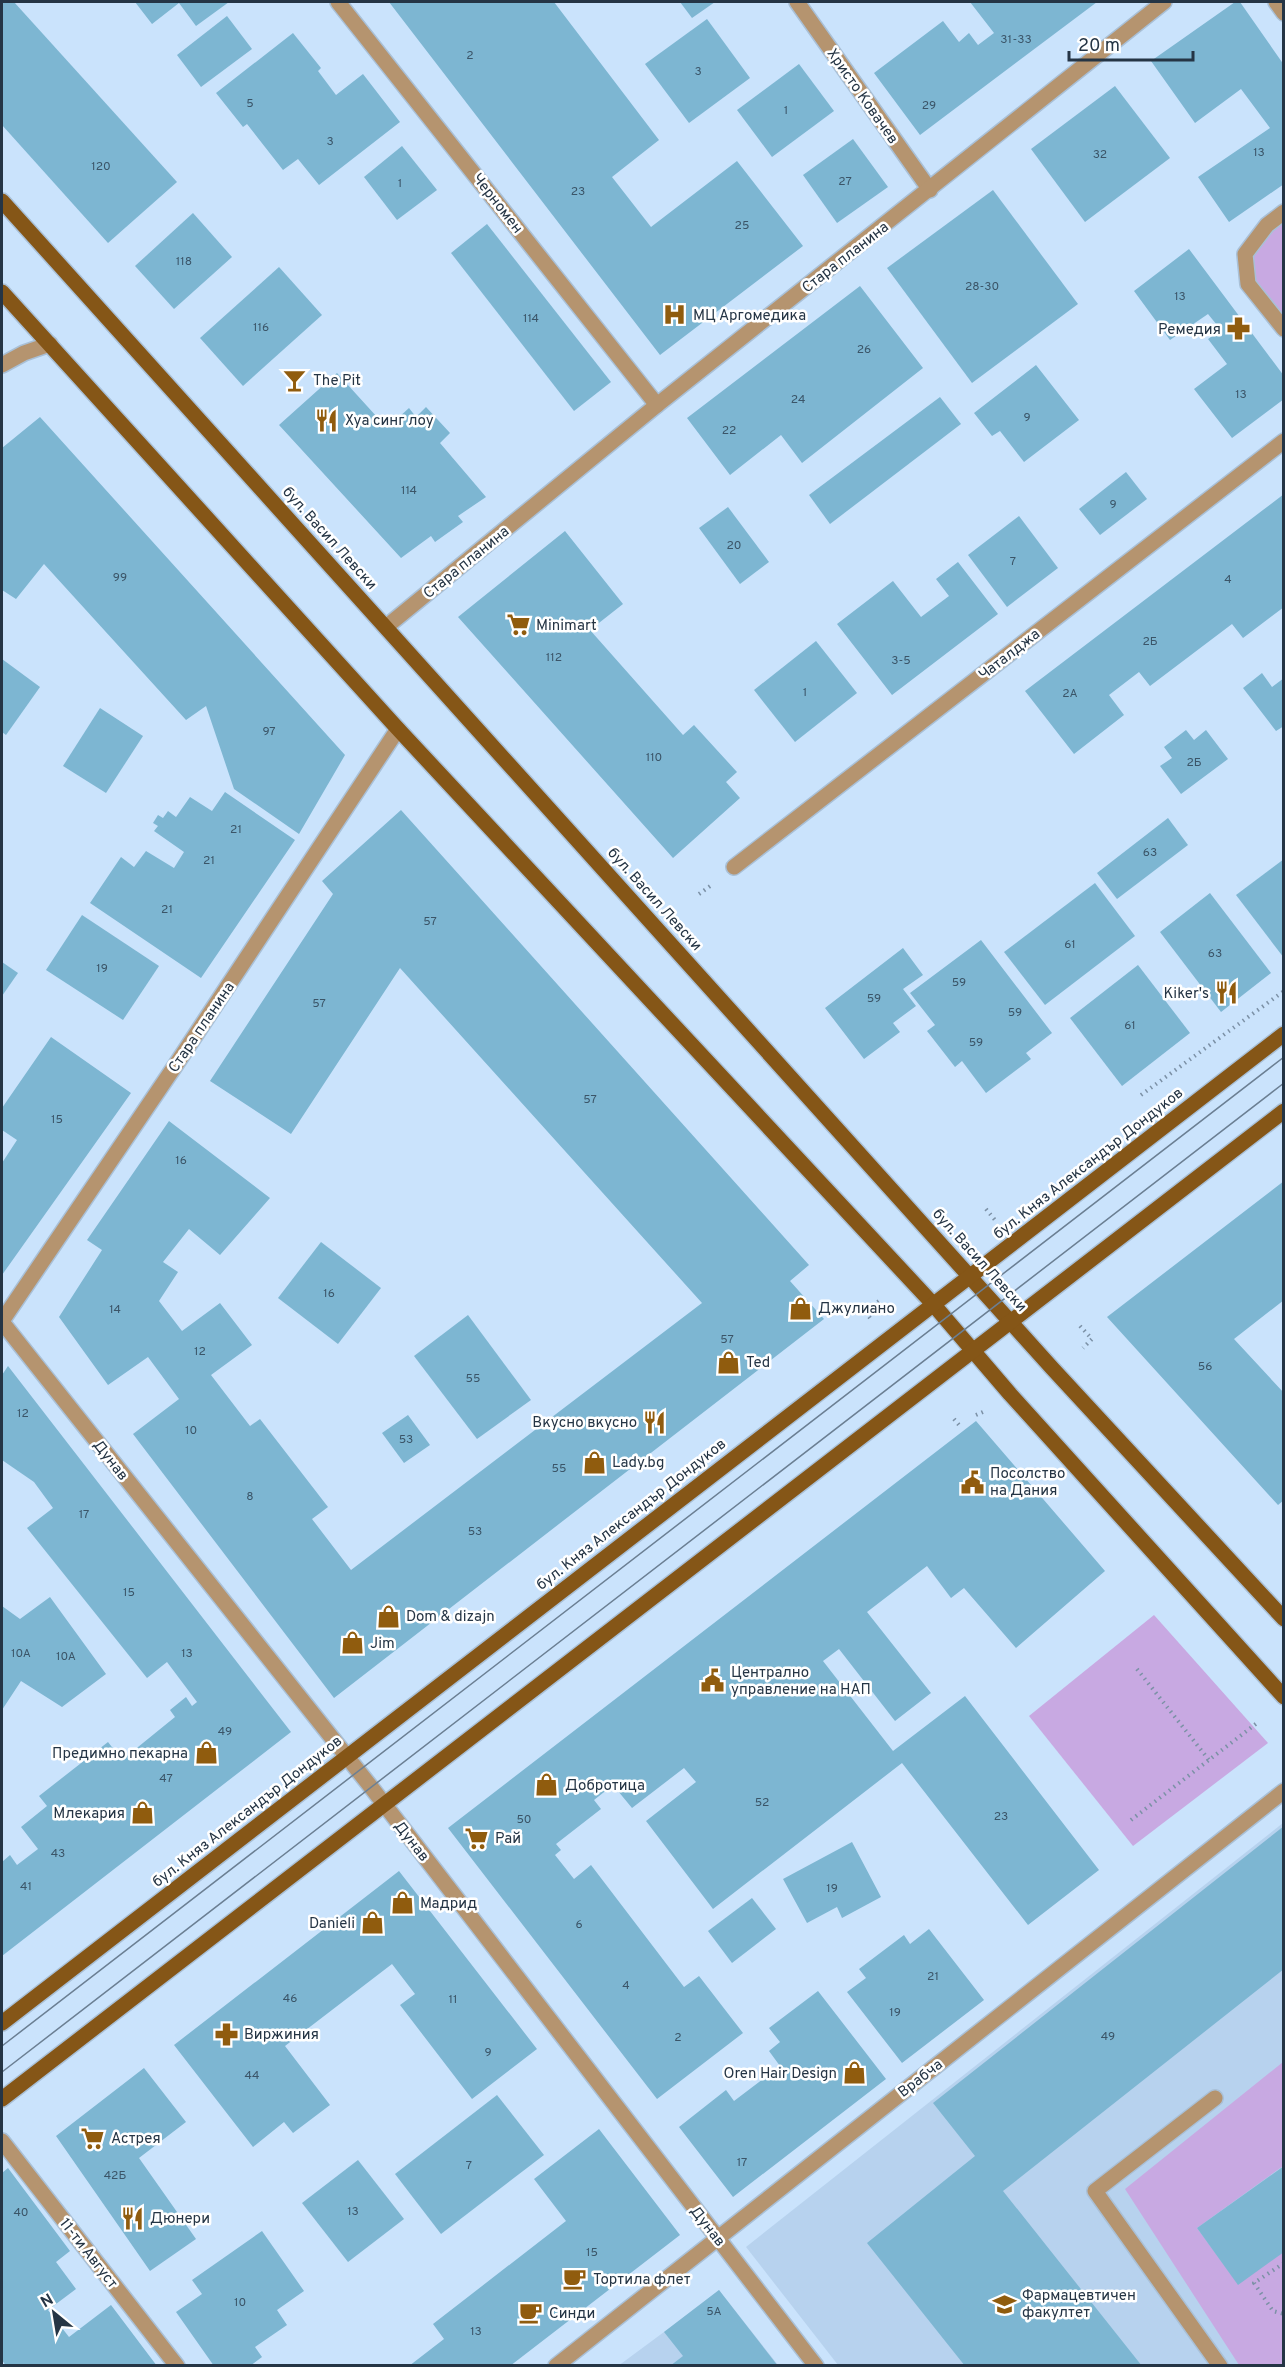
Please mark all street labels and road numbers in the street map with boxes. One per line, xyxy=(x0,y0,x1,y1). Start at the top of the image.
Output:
street label: Христо Ковачев xyxy=(822,45,902,148)
street label: Черномен xyxy=(467,170,526,238)
street label: Стара планина xyxy=(799,218,893,298)
street label: бул. Васил Левски xyxy=(278,483,380,595)
street label: Стара планина xyxy=(420,523,514,604)
street label: Чаталджа xyxy=(975,625,1044,685)
street label: бул. Васил Левски xyxy=(603,844,705,956)
street label: Стара планина xyxy=(165,979,240,1077)
street label: бул. Княз Александър Дондуков xyxy=(990,1084,1188,1244)
street label: бул. Васил Левски xyxy=(928,1205,1030,1317)
street label: бул. Княз Александър Дондуков xyxy=(533,1435,731,1595)
street label: Дунав xyxy=(88,1437,132,1485)
street label: бул. Княз Александър Дондуков xyxy=(149,1732,347,1892)
street label: Дунав xyxy=(389,1818,433,1866)
street label: Врабча xyxy=(895,2056,947,2103)
street label: Дунав xyxy=(685,2203,729,2251)
street label: 11-ти Август xyxy=(54,2215,121,2293)

